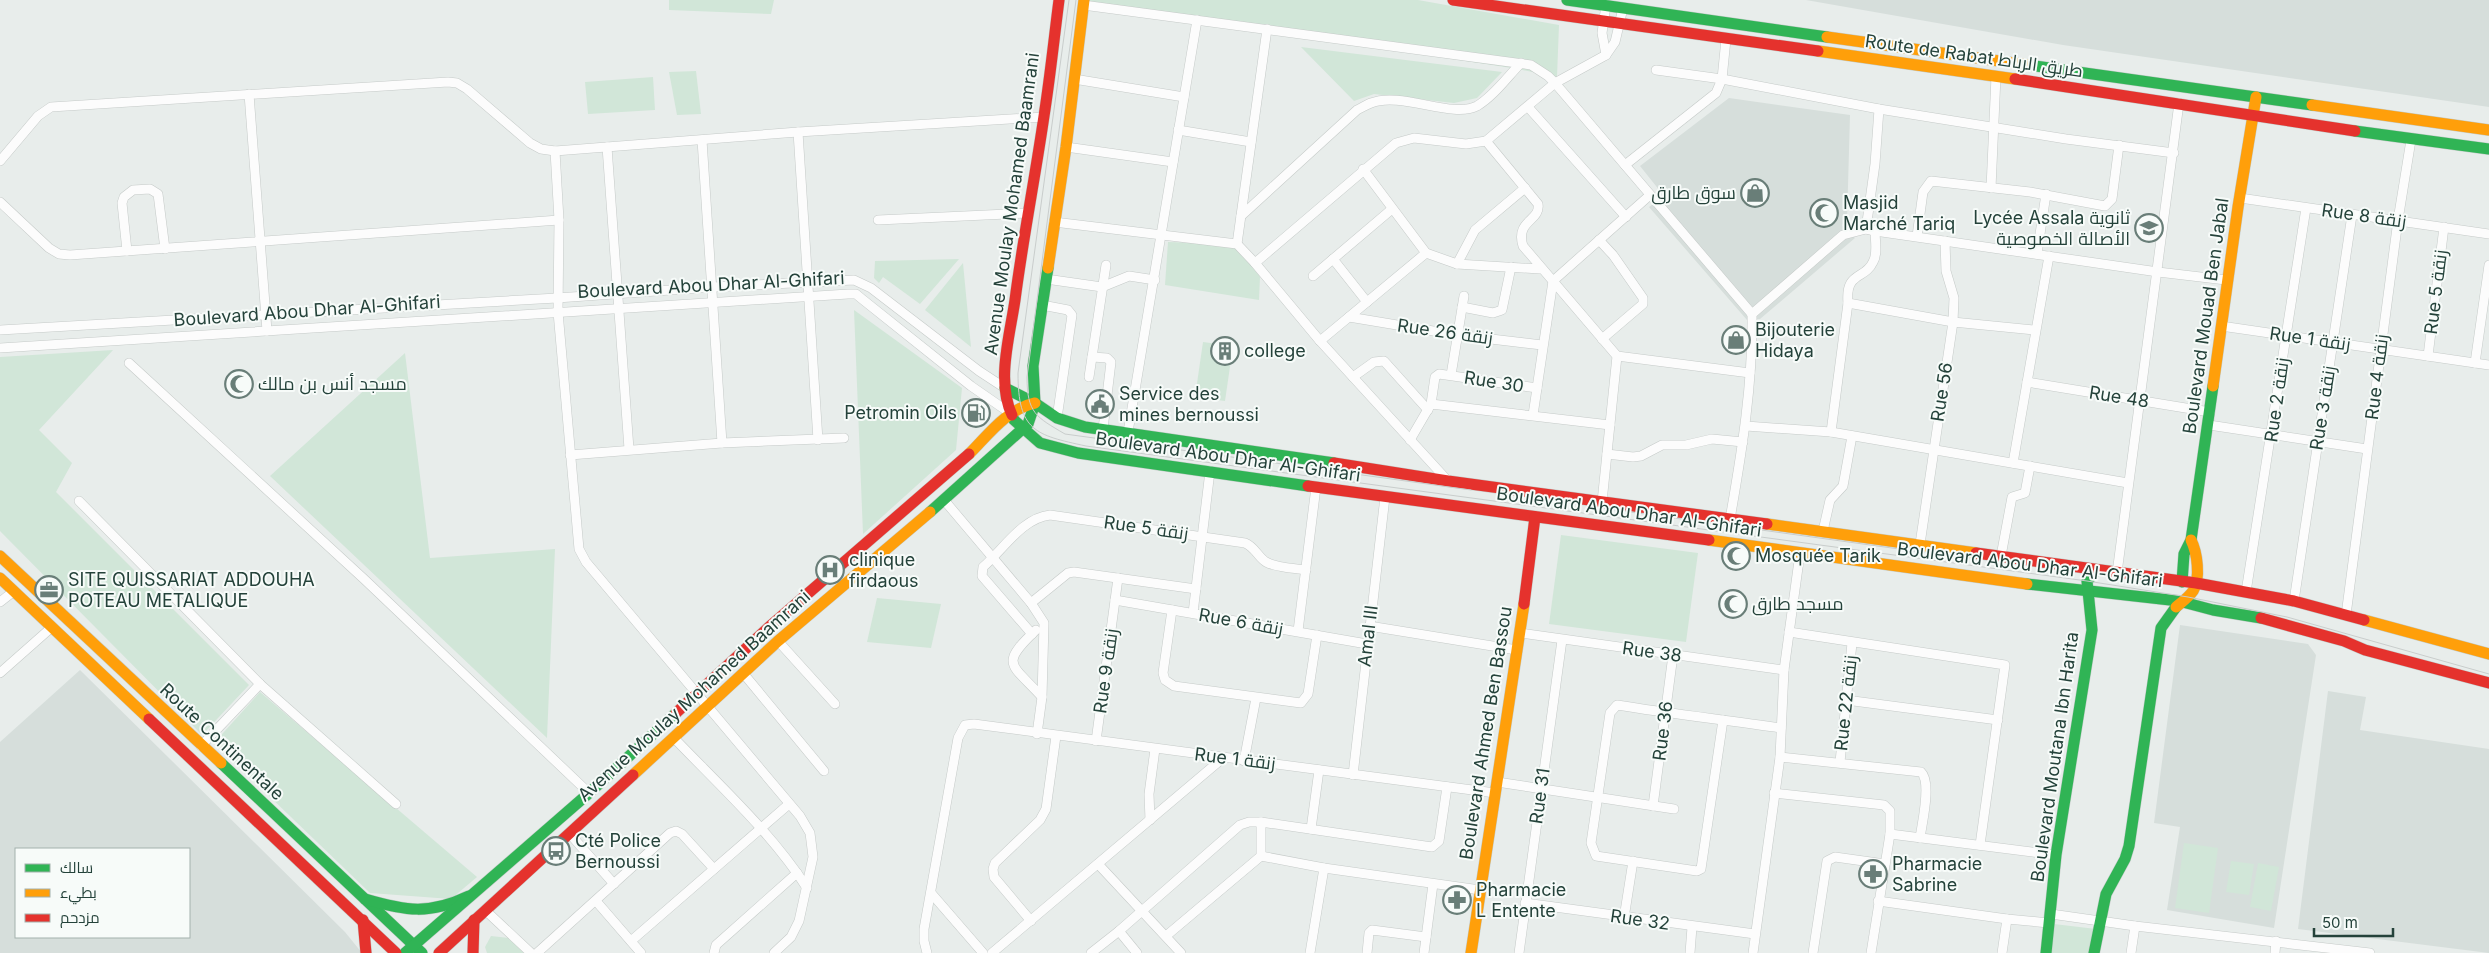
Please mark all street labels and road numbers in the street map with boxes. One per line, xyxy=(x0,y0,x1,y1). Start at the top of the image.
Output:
street label: Route de Rabat طريق الرباط xyxy=(1864,30,2084,83)
street label: Avenue Moulay Mohamed Baamrani xyxy=(980,51,1043,356)
street label: Boulevard Mouad Ben Jabal xyxy=(2179,196,2232,435)
street label: Rue 8 زنقة xyxy=(2320,199,2408,233)
street label: Rue 5 زنقة xyxy=(2420,248,2452,336)
street label: Boulevard Abou Dhar Al-Ghifari xyxy=(577,267,845,302)
street label: Boulevard Abou Dhar Al-Ghifari xyxy=(173,291,441,330)
street label: Rue 26 زنقة xyxy=(1396,314,1494,350)
street label: Rue 1 زنقة xyxy=(2268,322,2352,356)
street label: Rue 4 زنقة xyxy=(2361,333,2393,421)
street label: Rue 2 زنقة xyxy=(2260,356,2294,444)
street label: Rue 56 xyxy=(1926,361,1957,423)
street label: Rue 3 زنقة xyxy=(2305,364,2341,452)
street label: Rue 30 xyxy=(1463,366,1525,397)
street label: Rue 48 xyxy=(2088,381,2151,412)
street label: Boulevard Abou Dhar Al-Ghifari xyxy=(1094,428,1362,486)
street label: Boulevard Abou Dhar Al-Ghifari xyxy=(1495,483,1763,541)
street label: Rue 5 زنقة xyxy=(1102,511,1190,545)
street label: Boulevard Abou Dhar Al-Ghifari xyxy=(1896,538,2164,591)
street label: Avenue Moulay Mohamed Baamrani xyxy=(573,586,814,806)
street label: Rue 6 زنقة xyxy=(1197,604,1285,640)
street label: Amal III xyxy=(1353,604,1382,668)
street label: Boulevard Ahmed Ben Bassou xyxy=(1455,605,1516,861)
street label: Rue 9 زنقة xyxy=(1089,627,1123,715)
street label: Boulevard Moutana Ibn Harita xyxy=(2027,630,2082,883)
street label: Rue 38 xyxy=(1621,637,1683,666)
street label: Rue 22 زنقة xyxy=(1830,654,1862,752)
street label: Route Continentale xyxy=(156,679,289,804)
street label: Rue 36 xyxy=(1648,700,1677,762)
street label: Rue 1 زنقة xyxy=(1193,743,1277,775)
street label: Rue 31 xyxy=(1525,767,1554,825)
street label: Rue 32 xyxy=(1609,905,1671,934)

